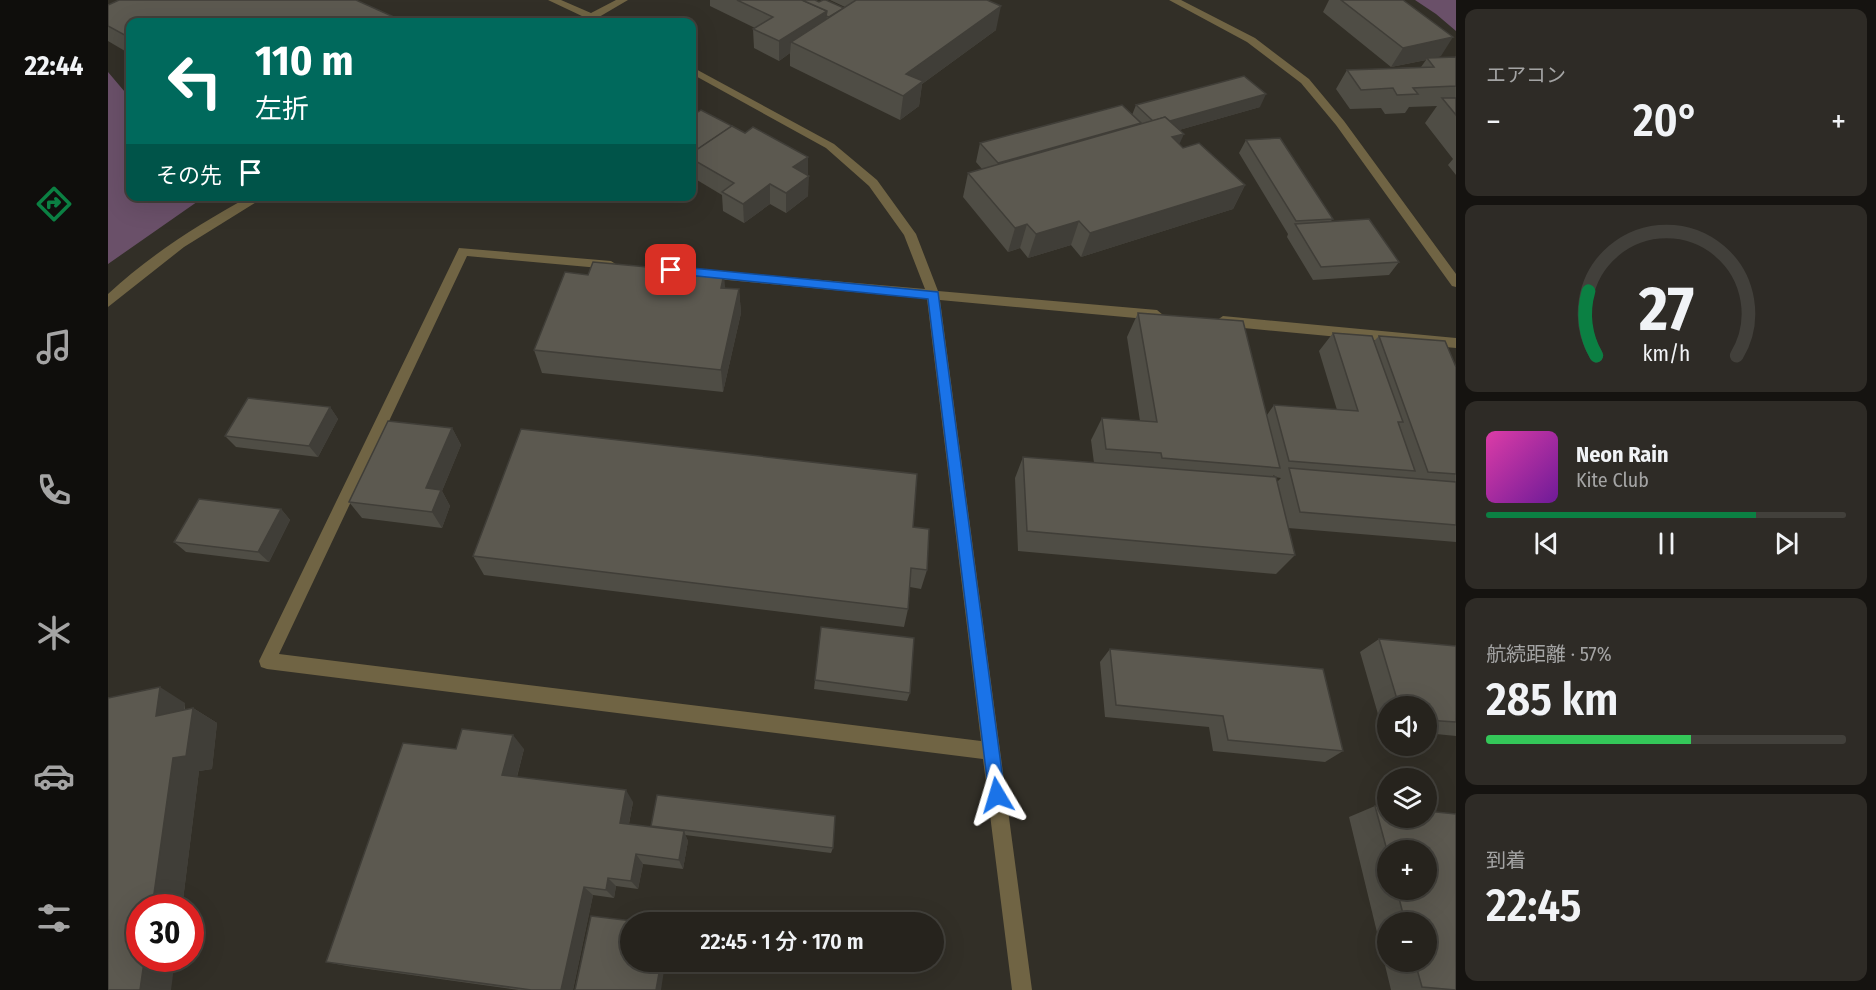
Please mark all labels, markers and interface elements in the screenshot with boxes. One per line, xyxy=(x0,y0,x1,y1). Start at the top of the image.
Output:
text: 110 m xyxy=(255,36,354,86)
icon: left xyxy=(156,42,234,120)
text: 22:44 xyxy=(25,50,83,82)
text: エアコン xyxy=(1486,63,1566,87)
text: 左折 xyxy=(255,93,309,125)
text: 20° xyxy=(1633,94,1699,148)
text: − xyxy=(1486,102,1501,142)
text: + xyxy=(1831,102,1846,142)
icon: arrive xyxy=(234,156,267,189)
text: その先 xyxy=(156,162,222,189)
icon: directions xyxy=(33,183,75,225)
pin xyxy=(645,244,696,295)
icon: arrive xyxy=(654,253,687,286)
text: 27 xyxy=(1637,272,1694,347)
icon: music xyxy=(33,326,75,368)
text: km/h xyxy=(1642,341,1690,367)
text: Neon Rain xyxy=(1576,441,1669,468)
text: Kite Club xyxy=(1576,468,1649,492)
icon: phone xyxy=(33,469,75,511)
icon: previous xyxy=(1530,527,1563,560)
icon: pause xyxy=(1650,527,1683,560)
icon: next xyxy=(1770,527,1803,560)
icon: climate xyxy=(33,612,75,654)
text: 航続距離 · 57% xyxy=(1486,642,1612,666)
text: 285 km xyxy=(1486,673,1618,727)
map controls xyxy=(1377,696,1437,972)
button: sound xyxy=(1377,696,1437,756)
icon: car xyxy=(33,755,75,797)
position arrow xyxy=(965,763,1029,827)
button: layers xyxy=(1377,768,1437,828)
button: + xyxy=(1377,840,1437,900)
text: 到着 xyxy=(1486,848,1526,872)
text: 22:45 xyxy=(1486,879,1581,933)
speed limit sign: 30 xyxy=(126,894,204,972)
icon: filters xyxy=(33,897,75,939)
button: − xyxy=(1377,912,1437,972)
text: 22:45 · 1 分 · 170 m xyxy=(700,928,864,955)

